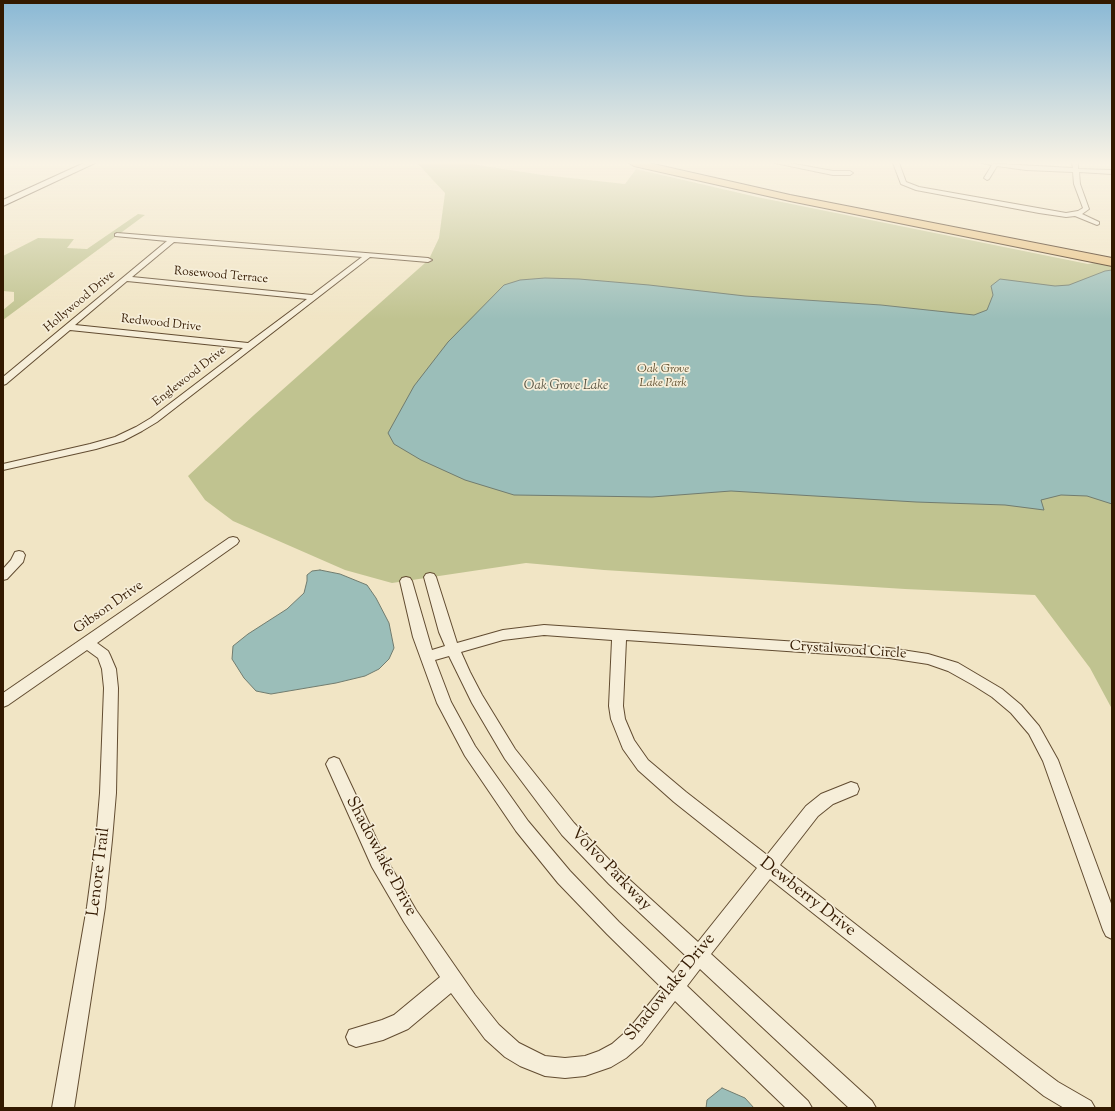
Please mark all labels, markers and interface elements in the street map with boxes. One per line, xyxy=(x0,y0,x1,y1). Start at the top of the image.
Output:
street label: Rosewood Terrace xyxy=(173,265,269,287)
street label: Hollywood Drive xyxy=(41,268,119,336)
street label: Redwood Drive xyxy=(120,313,202,335)
street label: Englewood Drive xyxy=(151,344,229,410)
park label: Oak Grove Lake Park xyxy=(637,363,689,391)
water label: Oak Grove Lake xyxy=(524,379,608,395)
street label: Gibson Drive xyxy=(71,578,147,638)
street label: Crystalwood Circle xyxy=(789,639,907,663)
street label: Shadowlake Drive xyxy=(340,794,420,920)
street label: Volvo Parkway xyxy=(565,824,655,916)
street label: Lenore Trail xyxy=(84,826,116,918)
street label: Dewberry Drive xyxy=(755,854,859,942)
street label: Shadowlake Drive xyxy=(621,930,721,1046)

